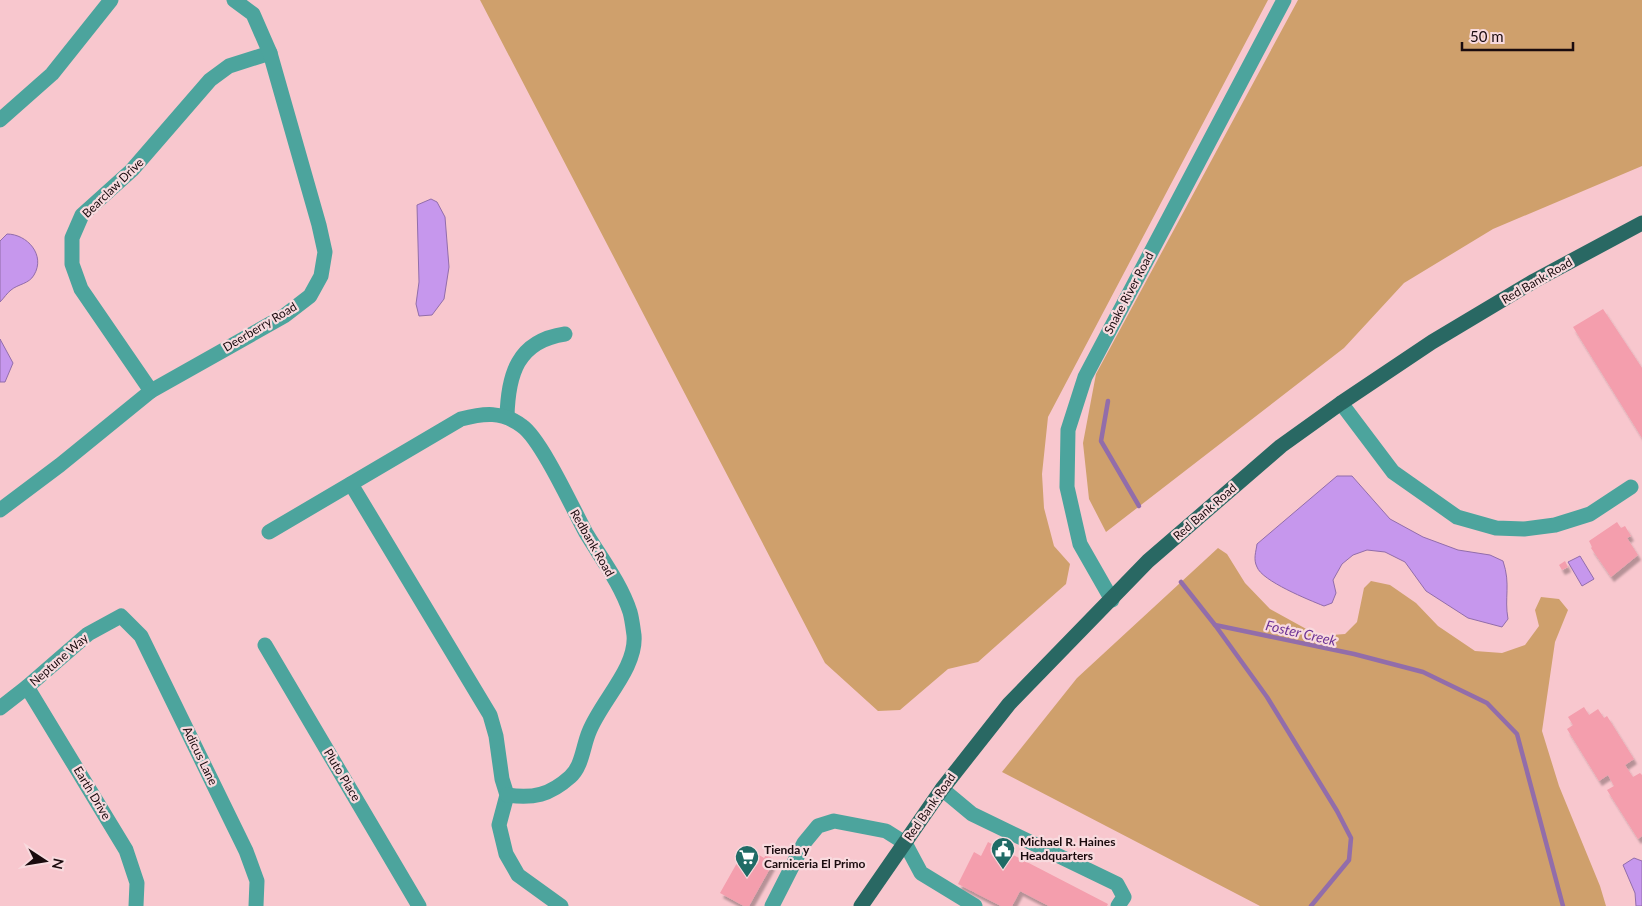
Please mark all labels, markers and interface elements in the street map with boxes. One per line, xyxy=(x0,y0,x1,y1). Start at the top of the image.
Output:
scale bar xyxy=(1462,20,1573,52)
text: 50 m xyxy=(1470,27,1504,45)
street label: Bearclaw Drive xyxy=(79,155,146,221)
street label: Snake River Road xyxy=(1101,249,1156,336)
street label: Red Bank Road xyxy=(1499,254,1575,307)
street label: Deerberry Road xyxy=(220,299,299,354)
street label: Red Bank Road xyxy=(1170,480,1240,543)
street label: Redbank Road xyxy=(567,506,618,579)
water label: Foster Creek xyxy=(1264,616,1339,649)
street label: Neptune Way xyxy=(26,630,92,689)
street label: Adicus Lane xyxy=(180,724,221,788)
street label: Pluto Place xyxy=(321,746,364,804)
street label: Earth Drive xyxy=(71,763,114,822)
street label: Red Bank Road xyxy=(901,770,958,844)
place label: Michael R. Haines Headquarters xyxy=(1020,834,1115,863)
north arrow xyxy=(20,836,70,886)
public building icon: Michael R. Haines Headquarters xyxy=(990,836,1016,870)
place label: Tienda y Carniceria El Primo xyxy=(764,842,866,871)
supermarket icon: Tienda y Carniceria El Primo xyxy=(734,844,760,878)
text: N xyxy=(49,857,68,871)

